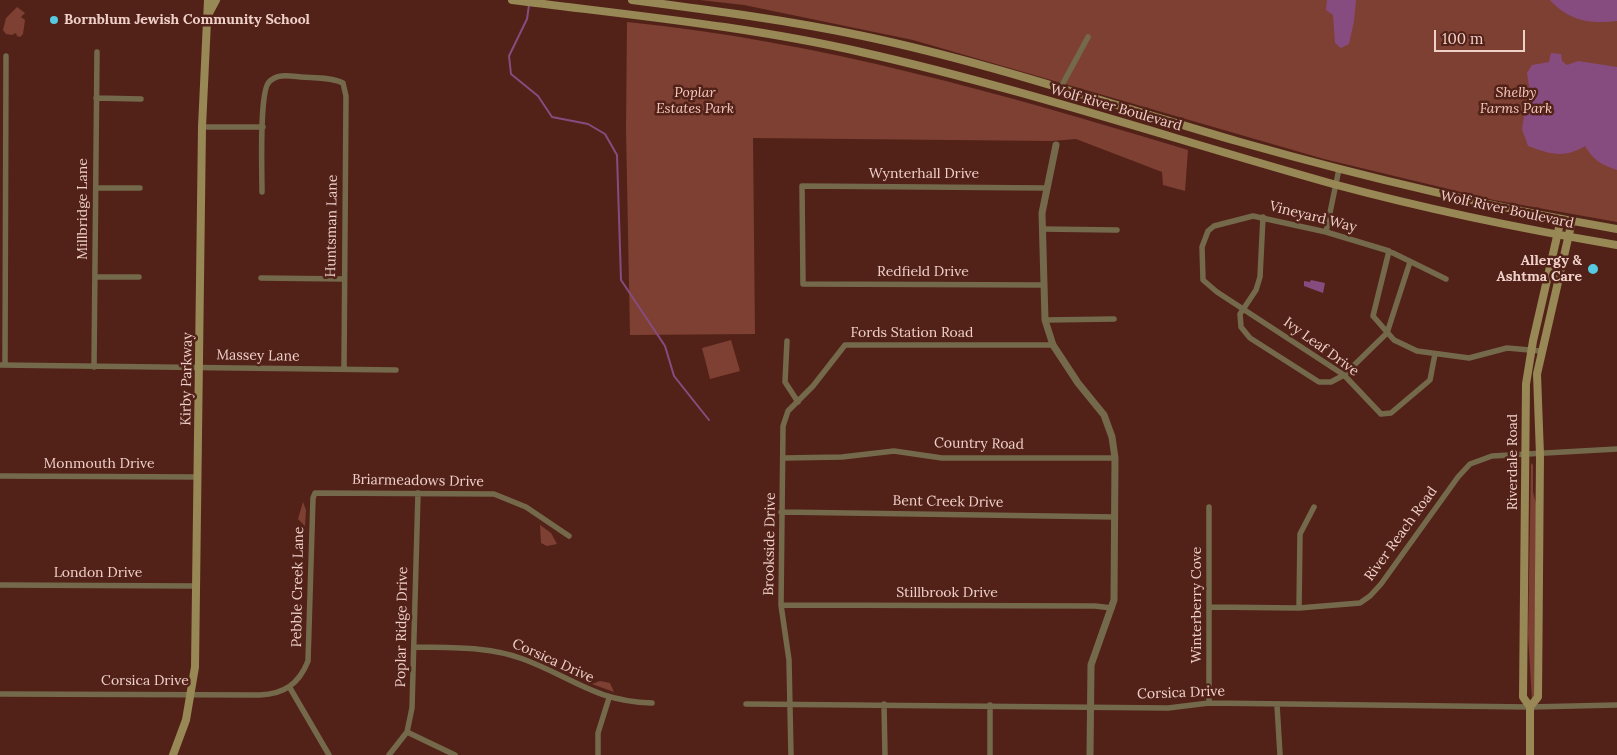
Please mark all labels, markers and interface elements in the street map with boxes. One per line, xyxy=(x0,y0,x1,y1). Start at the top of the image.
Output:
place label: Bornblum Jewish Community School xyxy=(64,12,310,28)
marker: Bornblum Jewish Community School xyxy=(48,14,60,26)
scale bar xyxy=(1437,20,1528,52)
text: 100 m xyxy=(1442,29,1483,48)
street label: Wolf River Boulevard xyxy=(1048,81,1184,135)
park label: Poplar Estates Park xyxy=(656,85,734,118)
park label: Shelby Farms Park xyxy=(1480,85,1552,118)
street label: Millbridge Lane xyxy=(75,158,91,260)
street label: Wynterhall Drive xyxy=(869,166,979,182)
street label: Huntsman Lane xyxy=(323,174,341,278)
street label: Wolf River Boulevard xyxy=(1439,188,1575,232)
street label: Vineyard Way xyxy=(1268,198,1358,236)
place label: Allergy & Ashtma Care xyxy=(1497,253,1582,286)
marker: Allergy & Ashtma Care xyxy=(1586,262,1600,276)
street label: Redfield Drive xyxy=(877,264,969,280)
street label: Ivy Leaf Drive xyxy=(1280,314,1362,380)
street label: Fords Station Road xyxy=(851,325,973,341)
street label: Kirby Parkway xyxy=(178,332,196,426)
street label: Massey Lane xyxy=(216,347,300,365)
street label: Riverdale Road xyxy=(1505,414,1521,510)
street label: Country Road xyxy=(934,435,1024,453)
street label: Monmouth Drive xyxy=(43,456,155,472)
street label: Briarmeadows Drive xyxy=(352,471,484,491)
street label: River Reach Road xyxy=(1361,484,1441,584)
street label: Brookside Drive xyxy=(761,492,779,596)
street label: Bent Creek Drive xyxy=(892,493,1004,511)
street label: Pebble Creek Lane xyxy=(289,526,307,648)
street label: Winterberry Cove xyxy=(1189,547,1205,663)
street label: London Drive xyxy=(54,565,142,581)
street label: Poplar Ridge Drive xyxy=(393,567,411,687)
street label: Stillbrook Drive xyxy=(896,585,998,601)
street label: Corsica Drive xyxy=(509,635,597,687)
street label: Corsica Drive xyxy=(101,673,189,689)
street label: Corsica Drive xyxy=(1137,683,1225,703)

